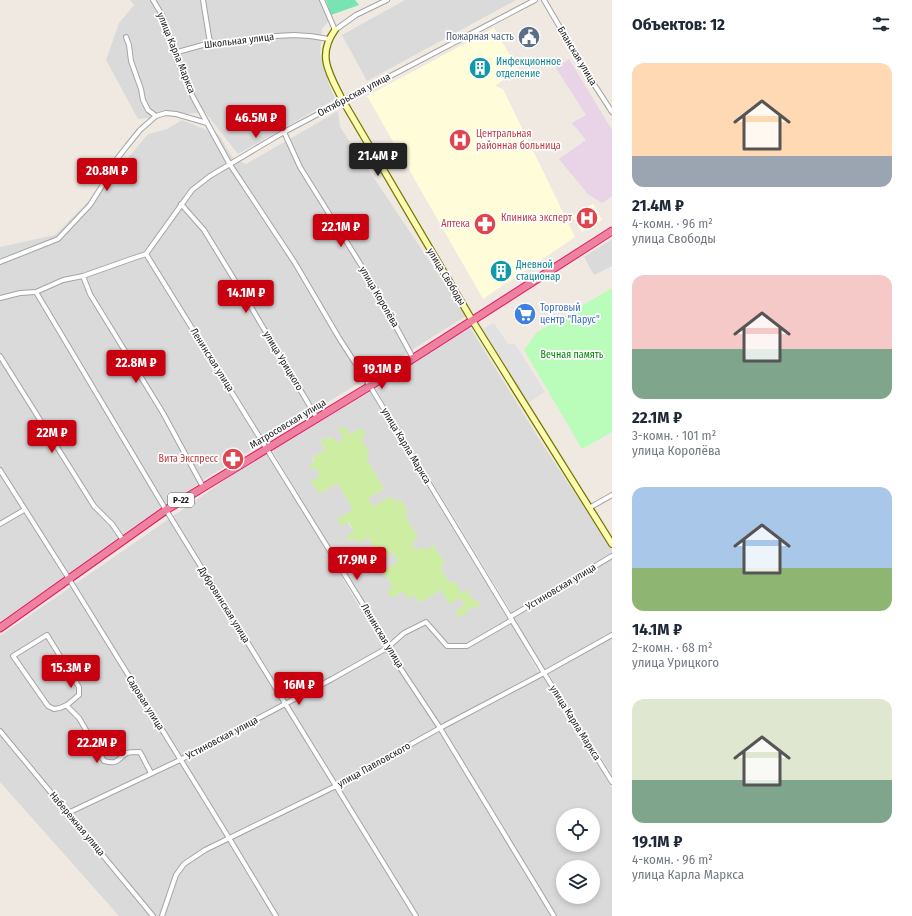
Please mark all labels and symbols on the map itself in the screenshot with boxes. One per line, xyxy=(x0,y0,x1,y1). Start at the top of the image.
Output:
street label: улица Карла Маркса xyxy=(154,11,198,95)
public building icon: Пожарная часть xyxy=(516,24,542,50)
street label: Бланская улица xyxy=(555,24,599,88)
street label: Школьная улица xyxy=(203,31,275,51)
place label: Пожарная часть xyxy=(446,31,514,43)
building icon: Инфекционное отделение xyxy=(467,55,493,81)
place label: Инфекционное отделение xyxy=(496,56,561,80)
street label: Октябрьская улица xyxy=(315,71,393,119)
pin: 46.5M ₽ xyxy=(219,105,293,139)
hospital icon: Центральная районная больница xyxy=(447,127,473,153)
place label: Центральная районная больница xyxy=(476,128,561,152)
pin: 21.4M ₽ xyxy=(341,143,415,177)
pin: 20.8M ₽ xyxy=(70,158,144,192)
hospital icon: Клиника эксперт xyxy=(574,205,600,231)
pharmacy icon: Аптека xyxy=(472,211,498,237)
place label: Клиника эксперт xyxy=(501,212,573,224)
pin: 22.1M ₽ xyxy=(304,214,378,248)
place label: Аптека xyxy=(441,218,470,230)
street label: улица Свободы xyxy=(424,246,468,308)
building icon: Дневной стационар xyxy=(488,258,514,284)
place label: Дневной стационар xyxy=(515,259,560,283)
street label: улица Королёва xyxy=(357,264,401,330)
pin: 14.1M ₽ xyxy=(209,280,283,314)
supermarket icon: Торговый центр "Парус" xyxy=(512,301,538,327)
place label: Торговый центр "Парус" xyxy=(540,302,600,326)
street label: Ленинская улица xyxy=(188,326,236,394)
street label: улица Урицкого xyxy=(261,329,305,393)
park label: Вечная память xyxy=(541,349,604,361)
pin: 22.8M ₽ xyxy=(99,350,173,384)
pin: 19.1M ₽ xyxy=(345,356,419,390)
street label: Матросовская улица xyxy=(248,396,328,452)
street label: улица Карла Маркса xyxy=(379,406,433,486)
pin: 22M ₽ xyxy=(24,420,80,454)
pharmacy icon: Вита Экспресс xyxy=(220,446,246,472)
place label: Вита Экспресс xyxy=(159,453,219,465)
road number: Р-22 xyxy=(168,493,194,507)
pin: 17.9M ₽ xyxy=(320,547,394,581)
street label: Устиновская улица xyxy=(523,561,598,613)
street label: Дубровинская улица xyxy=(195,564,252,645)
street label: Ленинская улица xyxy=(358,602,406,670)
pin: 15.3M ₽ xyxy=(34,655,108,689)
pin: 16M ₽ xyxy=(271,672,327,706)
street label: Садовая улица xyxy=(123,673,167,733)
street label: улица Карла Маркса xyxy=(547,683,603,763)
street label: Устиновская улица xyxy=(183,714,260,763)
pin: 22.2M ₽ xyxy=(60,730,134,764)
street label: улица Павловского xyxy=(335,740,413,790)
street label: Набережная улица xyxy=(47,789,107,859)

